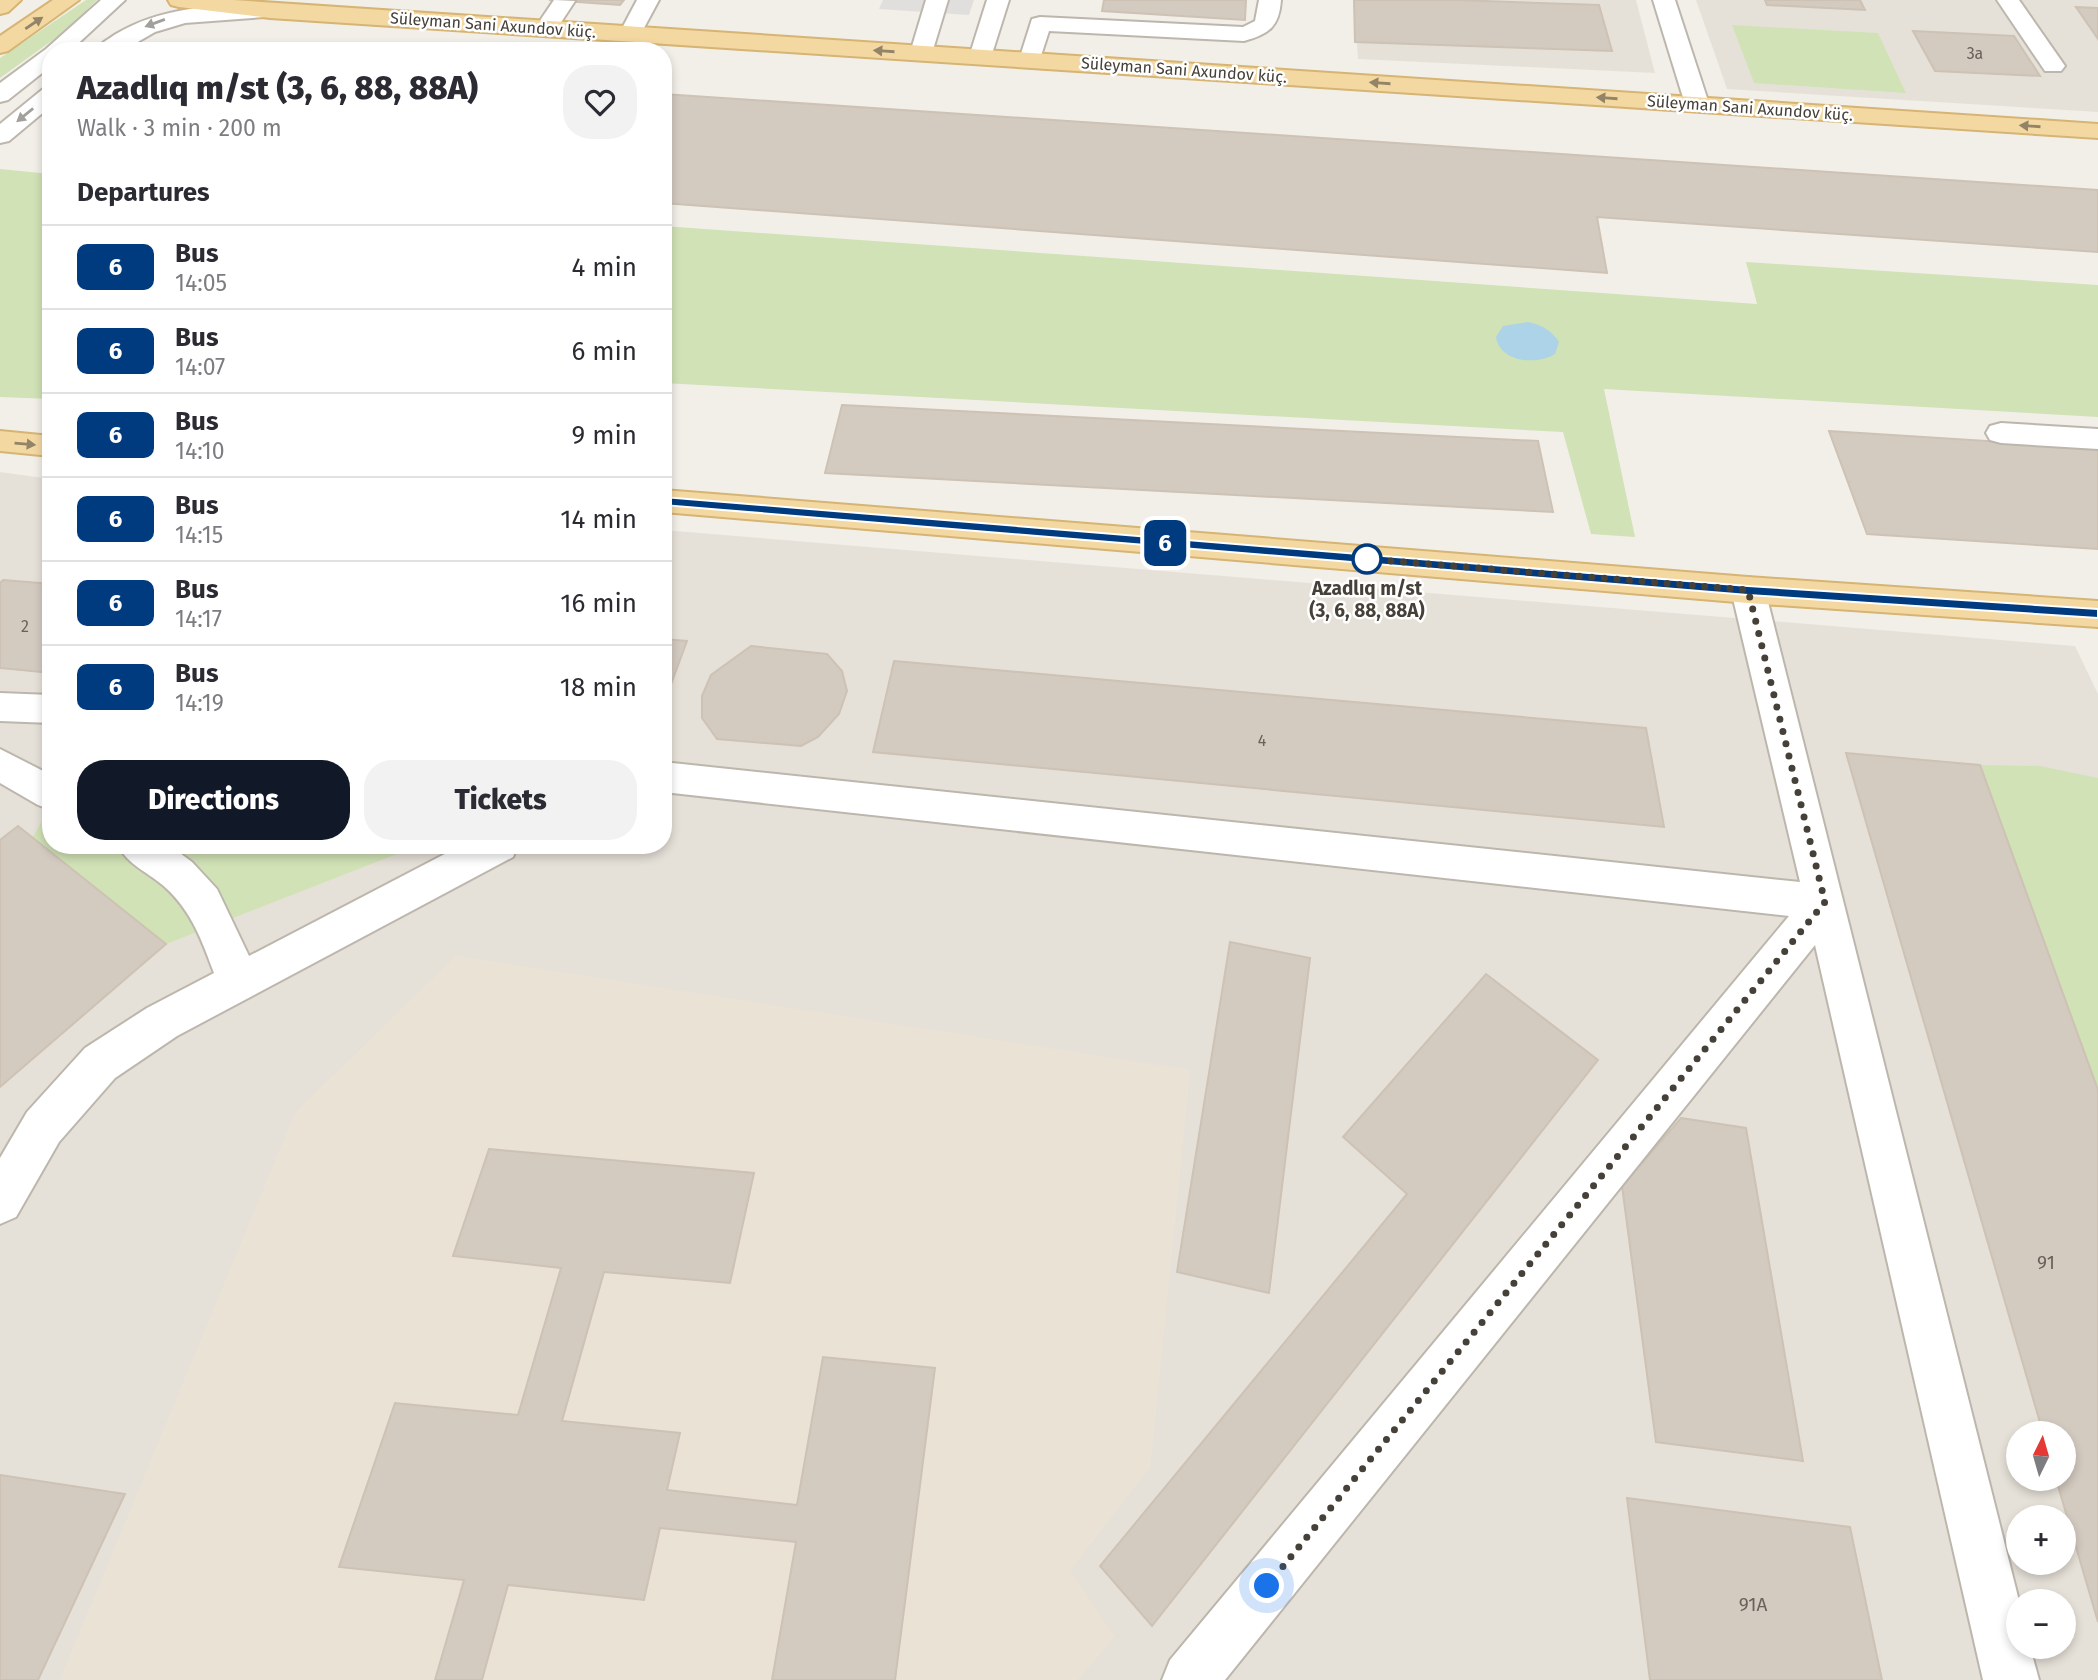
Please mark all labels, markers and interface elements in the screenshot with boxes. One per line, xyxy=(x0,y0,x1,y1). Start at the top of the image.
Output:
street label: Süleyman Sani Axundov küç. xyxy=(389,8,597,43)
one-way arrow xyxy=(25,16,43,30)
one-way arrow xyxy=(144,18,165,29)
house number: 3a xyxy=(1967,44,1983,63)
one-way arrow xyxy=(873,45,895,56)
street label: Süleyman Sani Axundov küç. xyxy=(1080,53,1288,88)
button: heart xyxy=(563,65,637,139)
text: Azadlıq m/st (3, 6, 88, 88A) xyxy=(77,68,478,108)
one-way arrow xyxy=(1369,78,1391,89)
street label: Süleyman Sani Axundov küç. xyxy=(1646,91,1854,126)
one-way arrow xyxy=(1596,93,1618,104)
one-way arrow xyxy=(17,107,34,122)
text: Walk · 3 min · 200 m xyxy=(77,114,282,142)
one-way arrow xyxy=(2019,121,2041,132)
text: Departures xyxy=(77,177,210,208)
text: Bus xyxy=(175,238,218,269)
text: 4 min xyxy=(571,252,637,283)
text: 6 xyxy=(109,253,122,281)
text: 14:05 xyxy=(175,269,227,297)
text: Bus xyxy=(175,322,218,353)
text: 6 min xyxy=(571,336,637,367)
text: 6 xyxy=(109,337,122,365)
text: 14:07 xyxy=(175,353,225,381)
text: Bus xyxy=(175,406,218,437)
text: 9 min xyxy=(572,420,637,451)
text: 6 xyxy=(109,421,122,449)
text: 14:10 xyxy=(175,437,225,465)
one-way arrow xyxy=(15,439,37,450)
text: Bus xyxy=(175,490,218,521)
text: 14 min xyxy=(560,504,637,535)
text: 6 xyxy=(109,505,122,533)
line badge: 6 xyxy=(1142,520,1188,566)
text: 14:15 xyxy=(175,521,223,549)
text: 6 xyxy=(1158,529,1172,557)
marker: Azadlıq m/st (3, 6, 88, 88A) xyxy=(1352,544,1382,574)
text: Bus xyxy=(175,574,218,605)
place label: Azadlıq m/st (3, 6, 88, 88A) xyxy=(1309,577,1425,622)
text: 16 min xyxy=(560,588,637,619)
text: 6 xyxy=(109,589,122,617)
text: 14:17 xyxy=(175,605,222,633)
house number: 2 xyxy=(21,617,29,636)
text: Bus xyxy=(175,658,218,689)
text: 18 min xyxy=(560,672,637,703)
text: 6 xyxy=(109,673,122,701)
text: 14:19 xyxy=(175,689,224,717)
house number: 4 xyxy=(1258,731,1267,750)
button: Directions xyxy=(77,760,350,840)
button: Tickets xyxy=(364,760,637,840)
house number: 91 xyxy=(2037,1251,2055,1274)
north arrow xyxy=(2006,1421,2076,1491)
map controls xyxy=(2006,1421,2076,1659)
button: + xyxy=(2006,1505,2076,1575)
your location xyxy=(1249,1568,1284,1603)
button: − xyxy=(2006,1589,2076,1659)
house number: 91A xyxy=(1739,1593,1767,1616)

